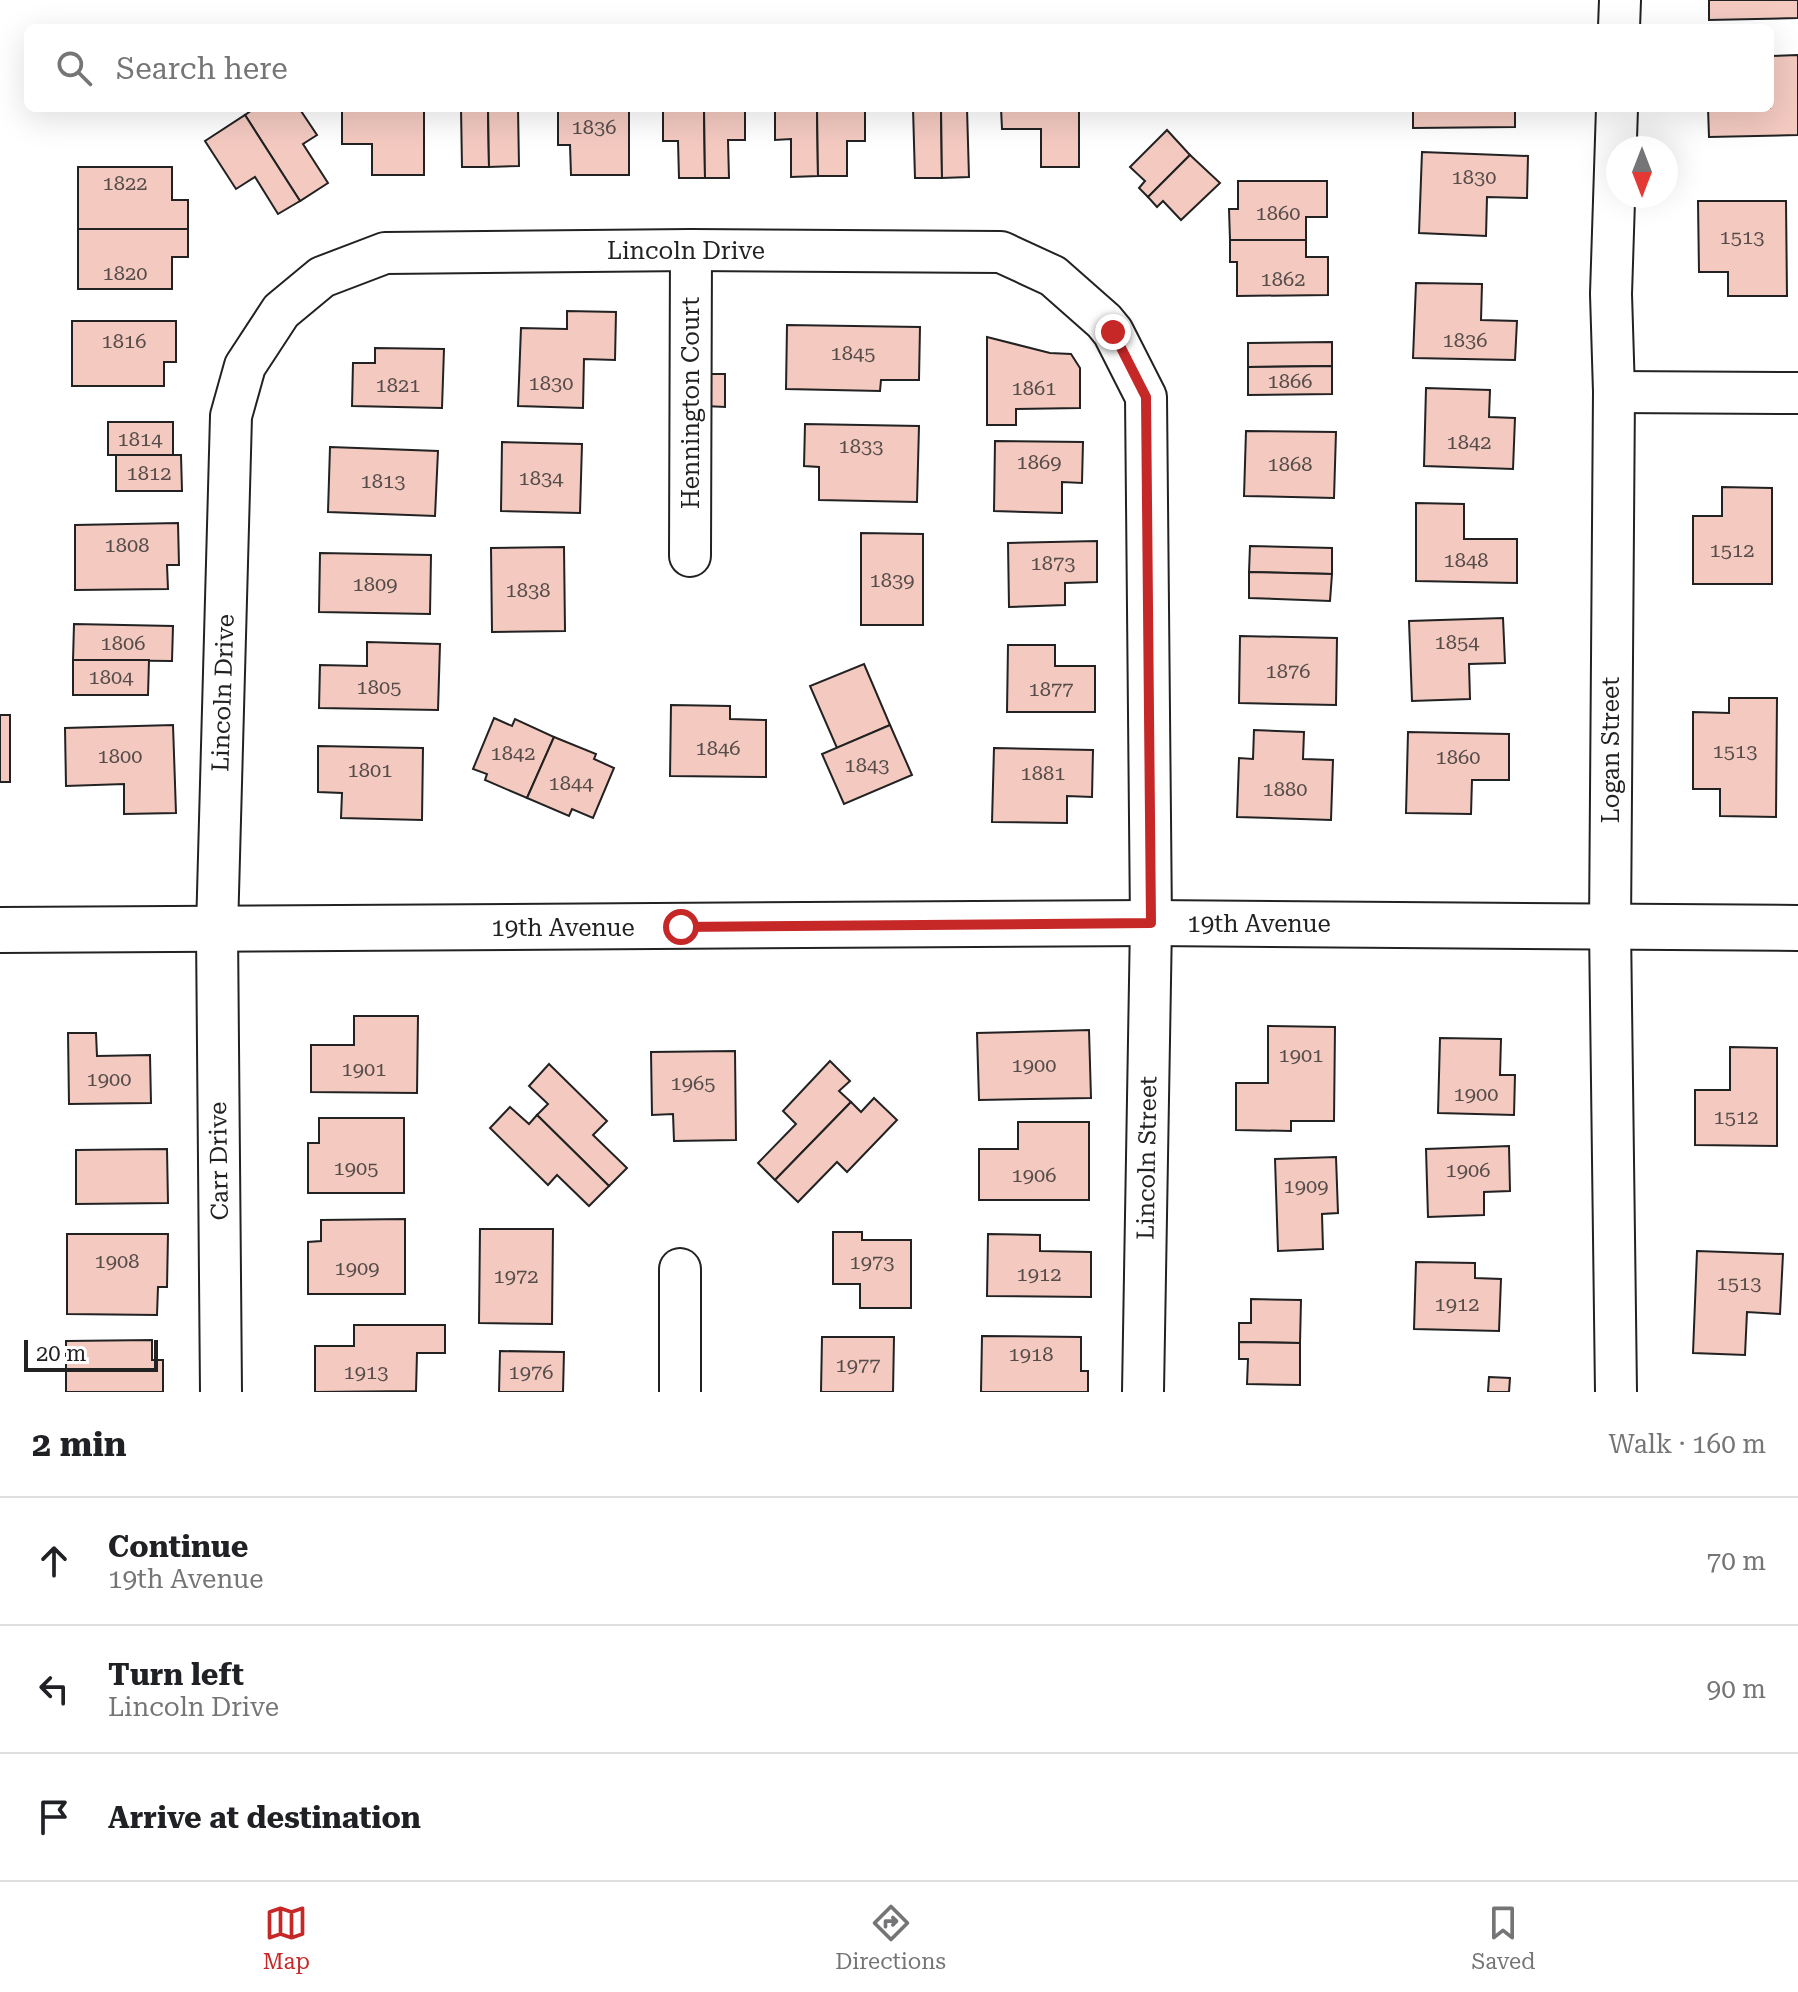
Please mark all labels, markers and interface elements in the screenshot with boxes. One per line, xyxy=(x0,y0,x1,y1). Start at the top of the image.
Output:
search box xyxy=(24,24,1774,112)
icon: search xyxy=(52,46,96,90)
text: Search here xyxy=(116,51,288,86)
house number: 1836 xyxy=(572,115,616,139)
north arrow xyxy=(1606,136,1678,208)
house number: 1830 xyxy=(1452,165,1496,189)
house number: 1822 xyxy=(103,171,147,195)
house number: 1860 xyxy=(1256,201,1300,225)
house number: 1513 xyxy=(1720,225,1764,249)
street label: Lincoln Drive xyxy=(607,237,765,265)
house number: 1820 xyxy=(103,261,147,285)
house number: 1862 xyxy=(1261,267,1305,291)
street label: Hennington Court xyxy=(677,297,705,509)
route end xyxy=(1095,314,1131,350)
house number: 1836 xyxy=(1443,328,1487,352)
house number: 1816 xyxy=(102,329,146,353)
house number: 1845 xyxy=(831,341,875,365)
house number: 1866 xyxy=(1268,369,1312,393)
house number: 1830 xyxy=(529,371,573,395)
house number: 1821 xyxy=(376,373,420,397)
house number: 1861 xyxy=(1012,376,1056,400)
house number: 1814 xyxy=(118,427,163,451)
house number: 1842 xyxy=(1447,430,1491,454)
house number: 1833 xyxy=(839,434,883,458)
house number: 1869 xyxy=(1017,450,1061,474)
house number: 1868 xyxy=(1268,452,1312,476)
house number: 1812 xyxy=(127,461,171,485)
house number: 1834 xyxy=(519,466,564,490)
house number: 1813 xyxy=(361,469,405,493)
house number: 1808 xyxy=(105,533,149,557)
house number: 1512 xyxy=(1710,538,1754,562)
house number: 1848 xyxy=(1444,548,1488,572)
house number: 1873 xyxy=(1031,551,1075,575)
house number: 1839 xyxy=(870,568,914,592)
house number: 1809 xyxy=(353,572,397,596)
house number: 1838 xyxy=(506,578,550,602)
street label: Lincoln Drive xyxy=(206,614,240,772)
house number: 1854 xyxy=(1435,630,1480,654)
house number: 1806 xyxy=(101,631,145,655)
house number: 1876 xyxy=(1266,659,1310,683)
house number: 1804 xyxy=(89,665,134,689)
house number: 1805 xyxy=(357,675,401,699)
house number: 1877 xyxy=(1029,677,1073,701)
street label: Logan Street xyxy=(1597,677,1625,823)
house number: 1846 xyxy=(696,736,740,760)
house number: 1513 xyxy=(1713,739,1757,763)
house number: 1842 xyxy=(491,741,535,765)
house number: 1800 xyxy=(98,744,142,768)
house number: 1860 xyxy=(1436,745,1480,769)
house number: 1843 xyxy=(845,753,889,777)
house number: 1801 xyxy=(348,758,392,782)
house number: 1881 xyxy=(1021,761,1065,785)
house number: 1844 xyxy=(549,771,594,795)
house number: 1880 xyxy=(1263,777,1307,801)
route start xyxy=(663,909,699,945)
street label: 19th Avenue xyxy=(1187,910,1331,938)
street label: 19th Avenue xyxy=(491,914,635,942)
house number: 1901 xyxy=(1279,1043,1323,1067)
house number: 1900 xyxy=(1012,1053,1056,1077)
house number: 1901 xyxy=(342,1057,386,1081)
house number: 1900 xyxy=(87,1067,131,1091)
house number: 1965 xyxy=(671,1071,715,1095)
street label: Lincoln Street xyxy=(1132,1076,1162,1240)
house number: 1900 xyxy=(1454,1082,1498,1106)
street label: Carr Drive xyxy=(204,1101,234,1221)
house number: 1512 xyxy=(1714,1105,1758,1129)
house number: 1905 xyxy=(334,1156,378,1180)
house number: 1906 xyxy=(1446,1158,1490,1182)
house number: 1906 xyxy=(1012,1163,1056,1187)
house number: 1909 xyxy=(1284,1174,1328,1198)
house number: 1908 xyxy=(95,1249,139,1273)
house number: 1973 xyxy=(850,1250,894,1274)
house number: 1909 xyxy=(335,1256,379,1280)
house number: 1912 xyxy=(1017,1262,1061,1286)
house number: 1972 xyxy=(494,1264,538,1288)
house number: 1513 xyxy=(1717,1271,1761,1295)
house number: 1912 xyxy=(1435,1292,1479,1316)
scale bar xyxy=(24,1336,158,1372)
text: 20 m xyxy=(36,1341,86,1366)
house number: 1918 xyxy=(1009,1342,1053,1366)
house number: 1977 xyxy=(836,1353,880,1377)
house number: 1913 xyxy=(344,1360,388,1384)
house number: 1976 xyxy=(509,1360,553,1384)
text: 2 min xyxy=(32,1424,127,1464)
text: Walk · 160 m xyxy=(1608,1429,1766,1459)
text: Continue xyxy=(108,1529,248,1564)
icon: ahead xyxy=(32,1539,76,1583)
text: 70 m xyxy=(1707,1546,1766,1576)
text: 19th Avenue xyxy=(108,1564,263,1594)
text: Turn left xyxy=(108,1657,244,1692)
icon: left xyxy=(32,1667,76,1711)
text: 90 m xyxy=(1707,1674,1766,1704)
text: Lincoln Drive xyxy=(108,1692,279,1722)
icon: arrive xyxy=(32,1795,76,1839)
text: Arrive at destination xyxy=(108,1800,421,1835)
tab: Map xyxy=(263,1901,310,1974)
tab: Directions xyxy=(835,1901,946,1974)
tab: Saved xyxy=(1471,1901,1535,1974)

